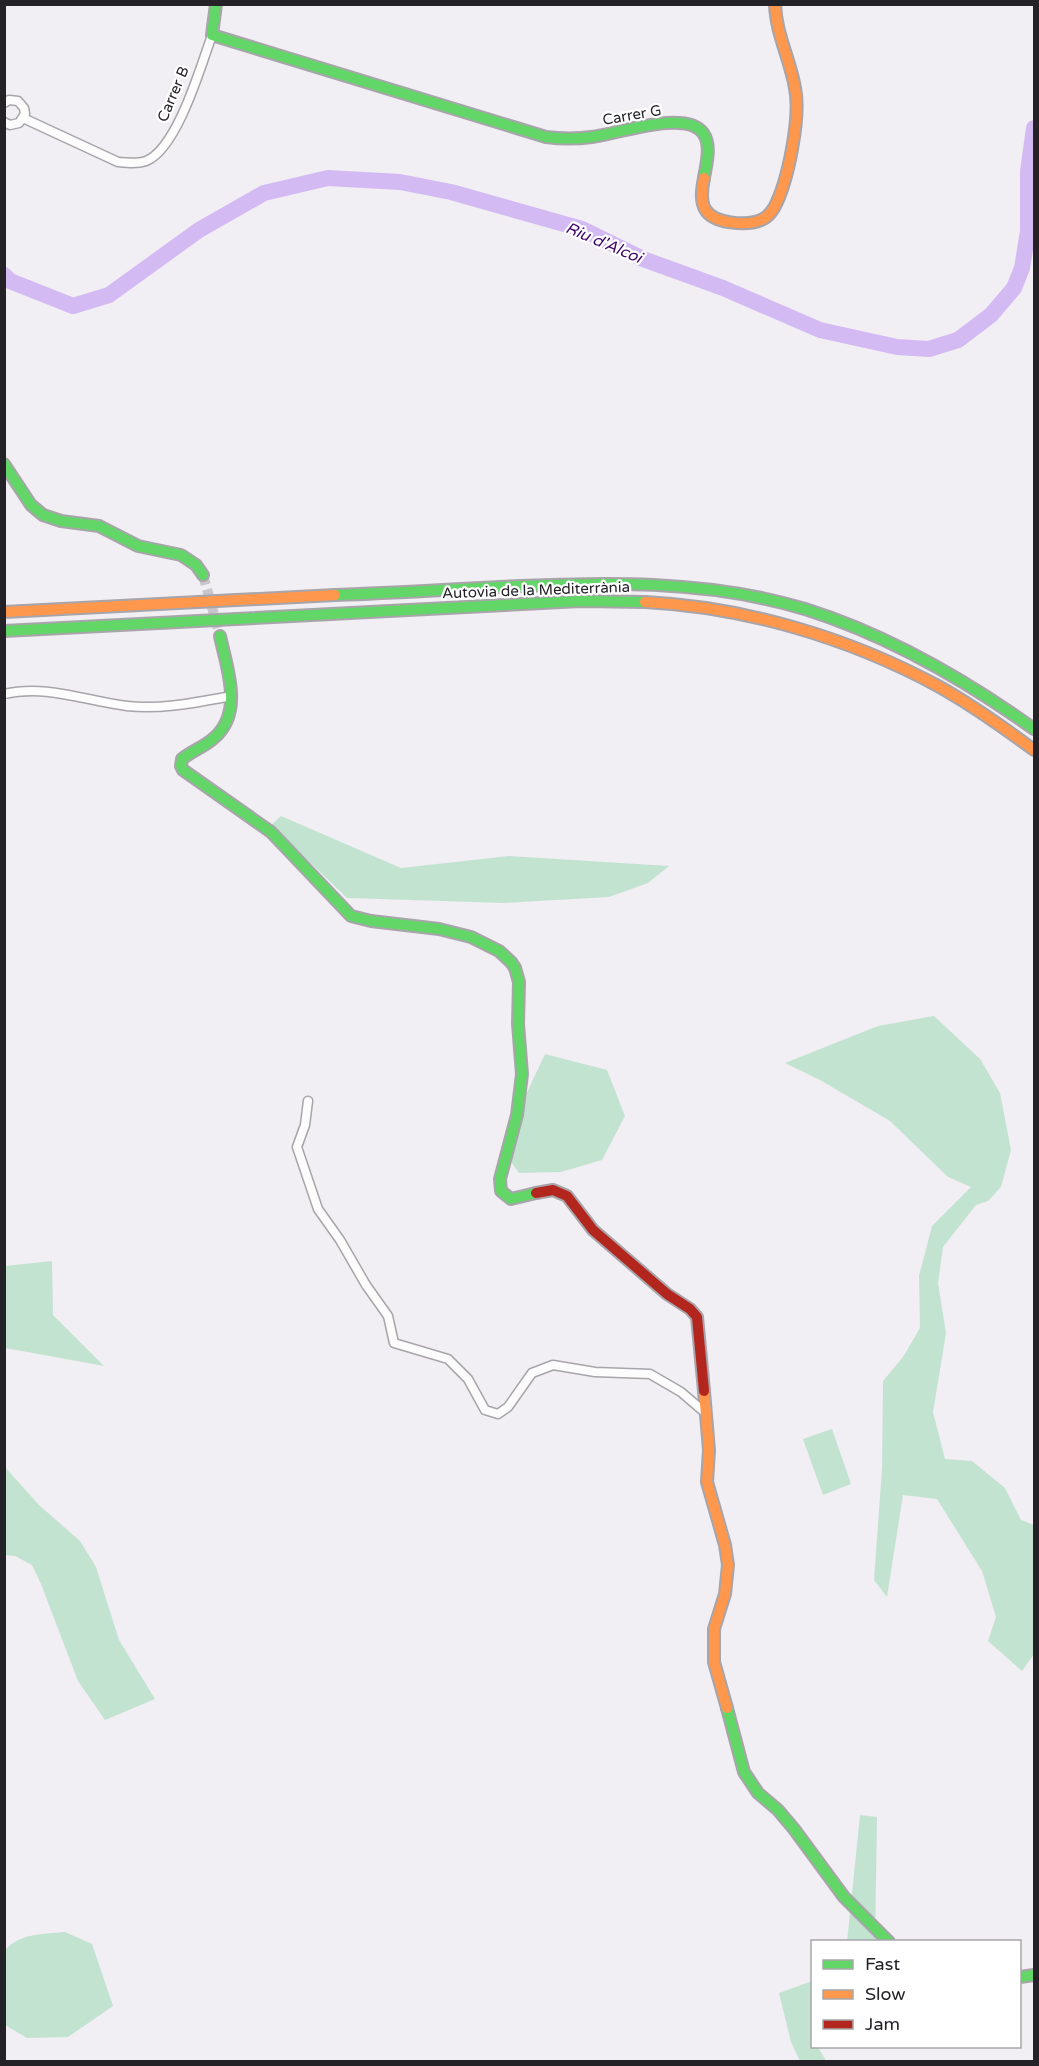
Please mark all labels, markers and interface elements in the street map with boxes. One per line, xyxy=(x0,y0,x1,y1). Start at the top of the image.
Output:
street label: Carrer B xyxy=(153,63,193,125)
street label: Carrer G xyxy=(601,101,663,129)
water label: Riu d'Alcoi xyxy=(562,218,647,269)
street label: Autovia de la Mediterrània xyxy=(442,578,630,602)
legend xyxy=(811,1940,1021,2048)
text: Fast xyxy=(865,1953,900,1975)
text: Slow xyxy=(865,1983,906,2005)
text: Jam xyxy=(865,2013,900,2035)

